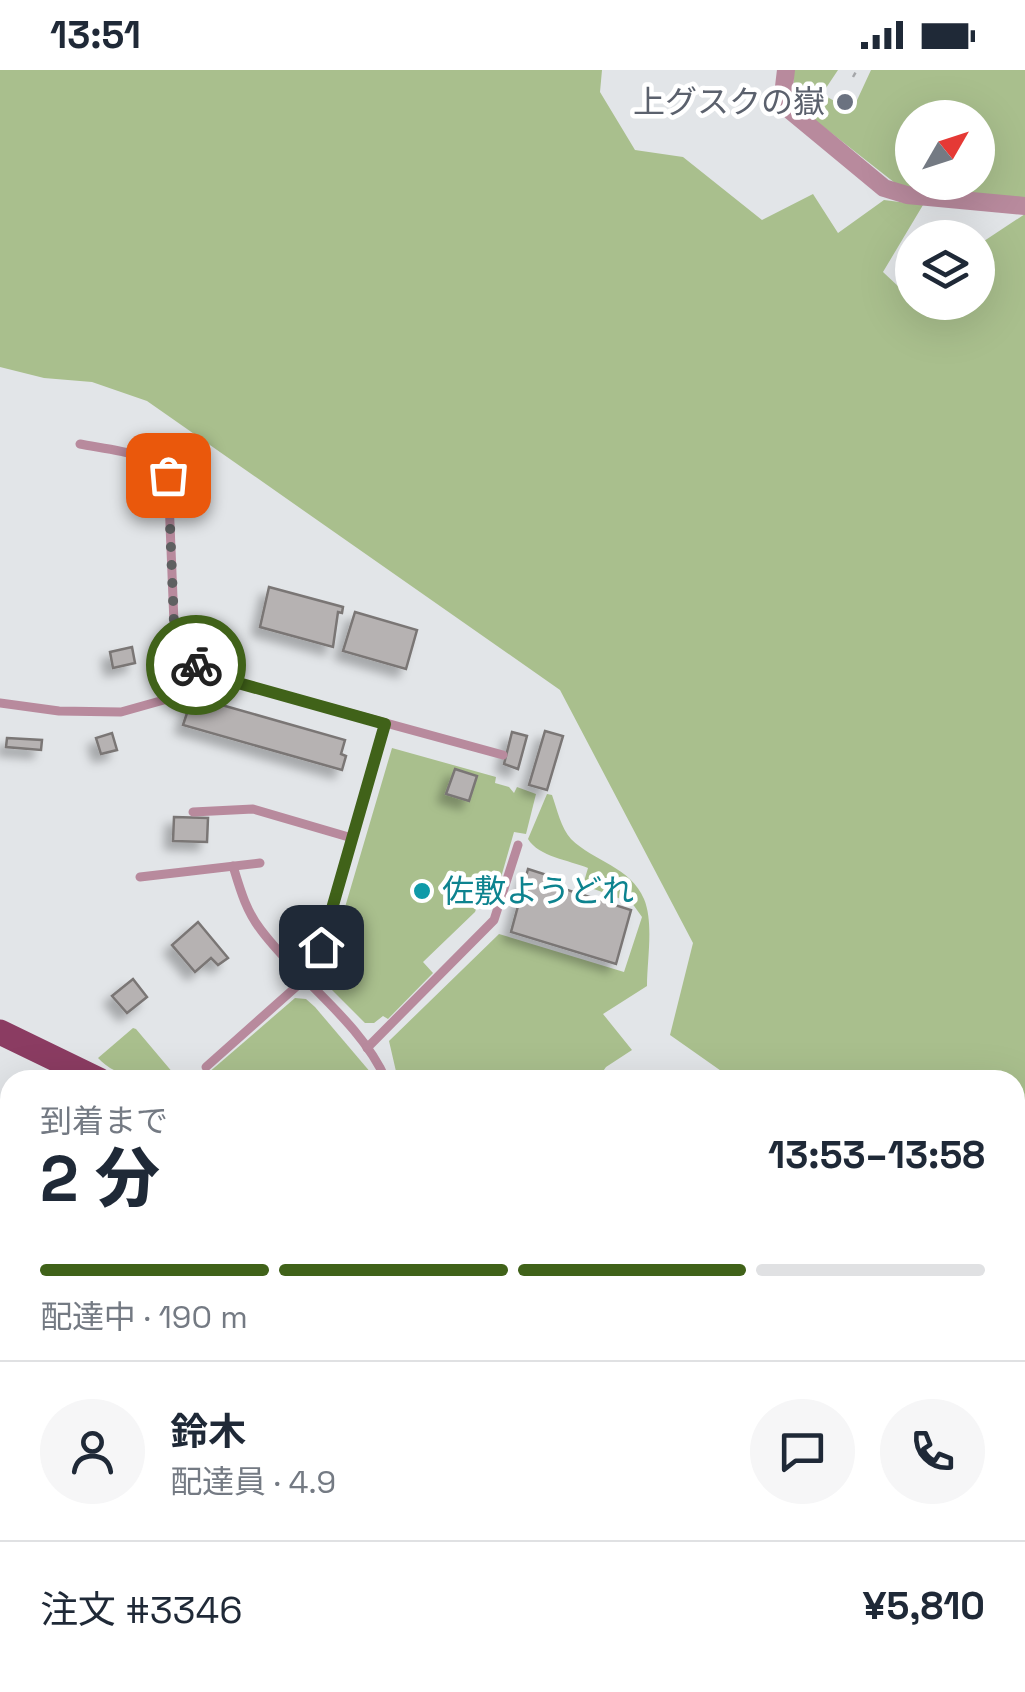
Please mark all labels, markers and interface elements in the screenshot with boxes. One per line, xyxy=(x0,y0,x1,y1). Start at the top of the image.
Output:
text: 13:51 xyxy=(50,11,141,59)
place label: 上グスクの嶽 xyxy=(633,82,825,122)
marker: 上グスクの嶽 xyxy=(834,91,856,113)
north arrow xyxy=(895,100,995,200)
map controls xyxy=(895,100,995,320)
button: layers xyxy=(895,220,995,320)
pin xyxy=(126,433,211,518)
icon: bag xyxy=(141,448,196,503)
courier xyxy=(146,615,246,715)
icon: bike xyxy=(169,638,224,693)
place label: 佐敷ようどれ xyxy=(442,871,634,911)
marker: 佐敷ようどれ xyxy=(411,880,433,902)
pin xyxy=(279,905,364,990)
icon: home xyxy=(294,920,349,975)
text: 到着まで xyxy=(40,1101,168,1141)
text: 13:53–13:58 xyxy=(768,1131,985,1179)
text: 2 分 xyxy=(40,1137,160,1220)
text: 配達中 · 190 m xyxy=(40,1297,248,1337)
button: person xyxy=(40,1399,145,1504)
button: chat xyxy=(750,1399,855,1504)
button: phone xyxy=(880,1399,985,1504)
text: 鈴木 xyxy=(170,1408,246,1456)
text: 配達員 · 4.9 xyxy=(170,1462,336,1502)
text: ¥5,810 xyxy=(863,1582,985,1630)
text: 注文 #3346 xyxy=(40,1586,243,1634)

